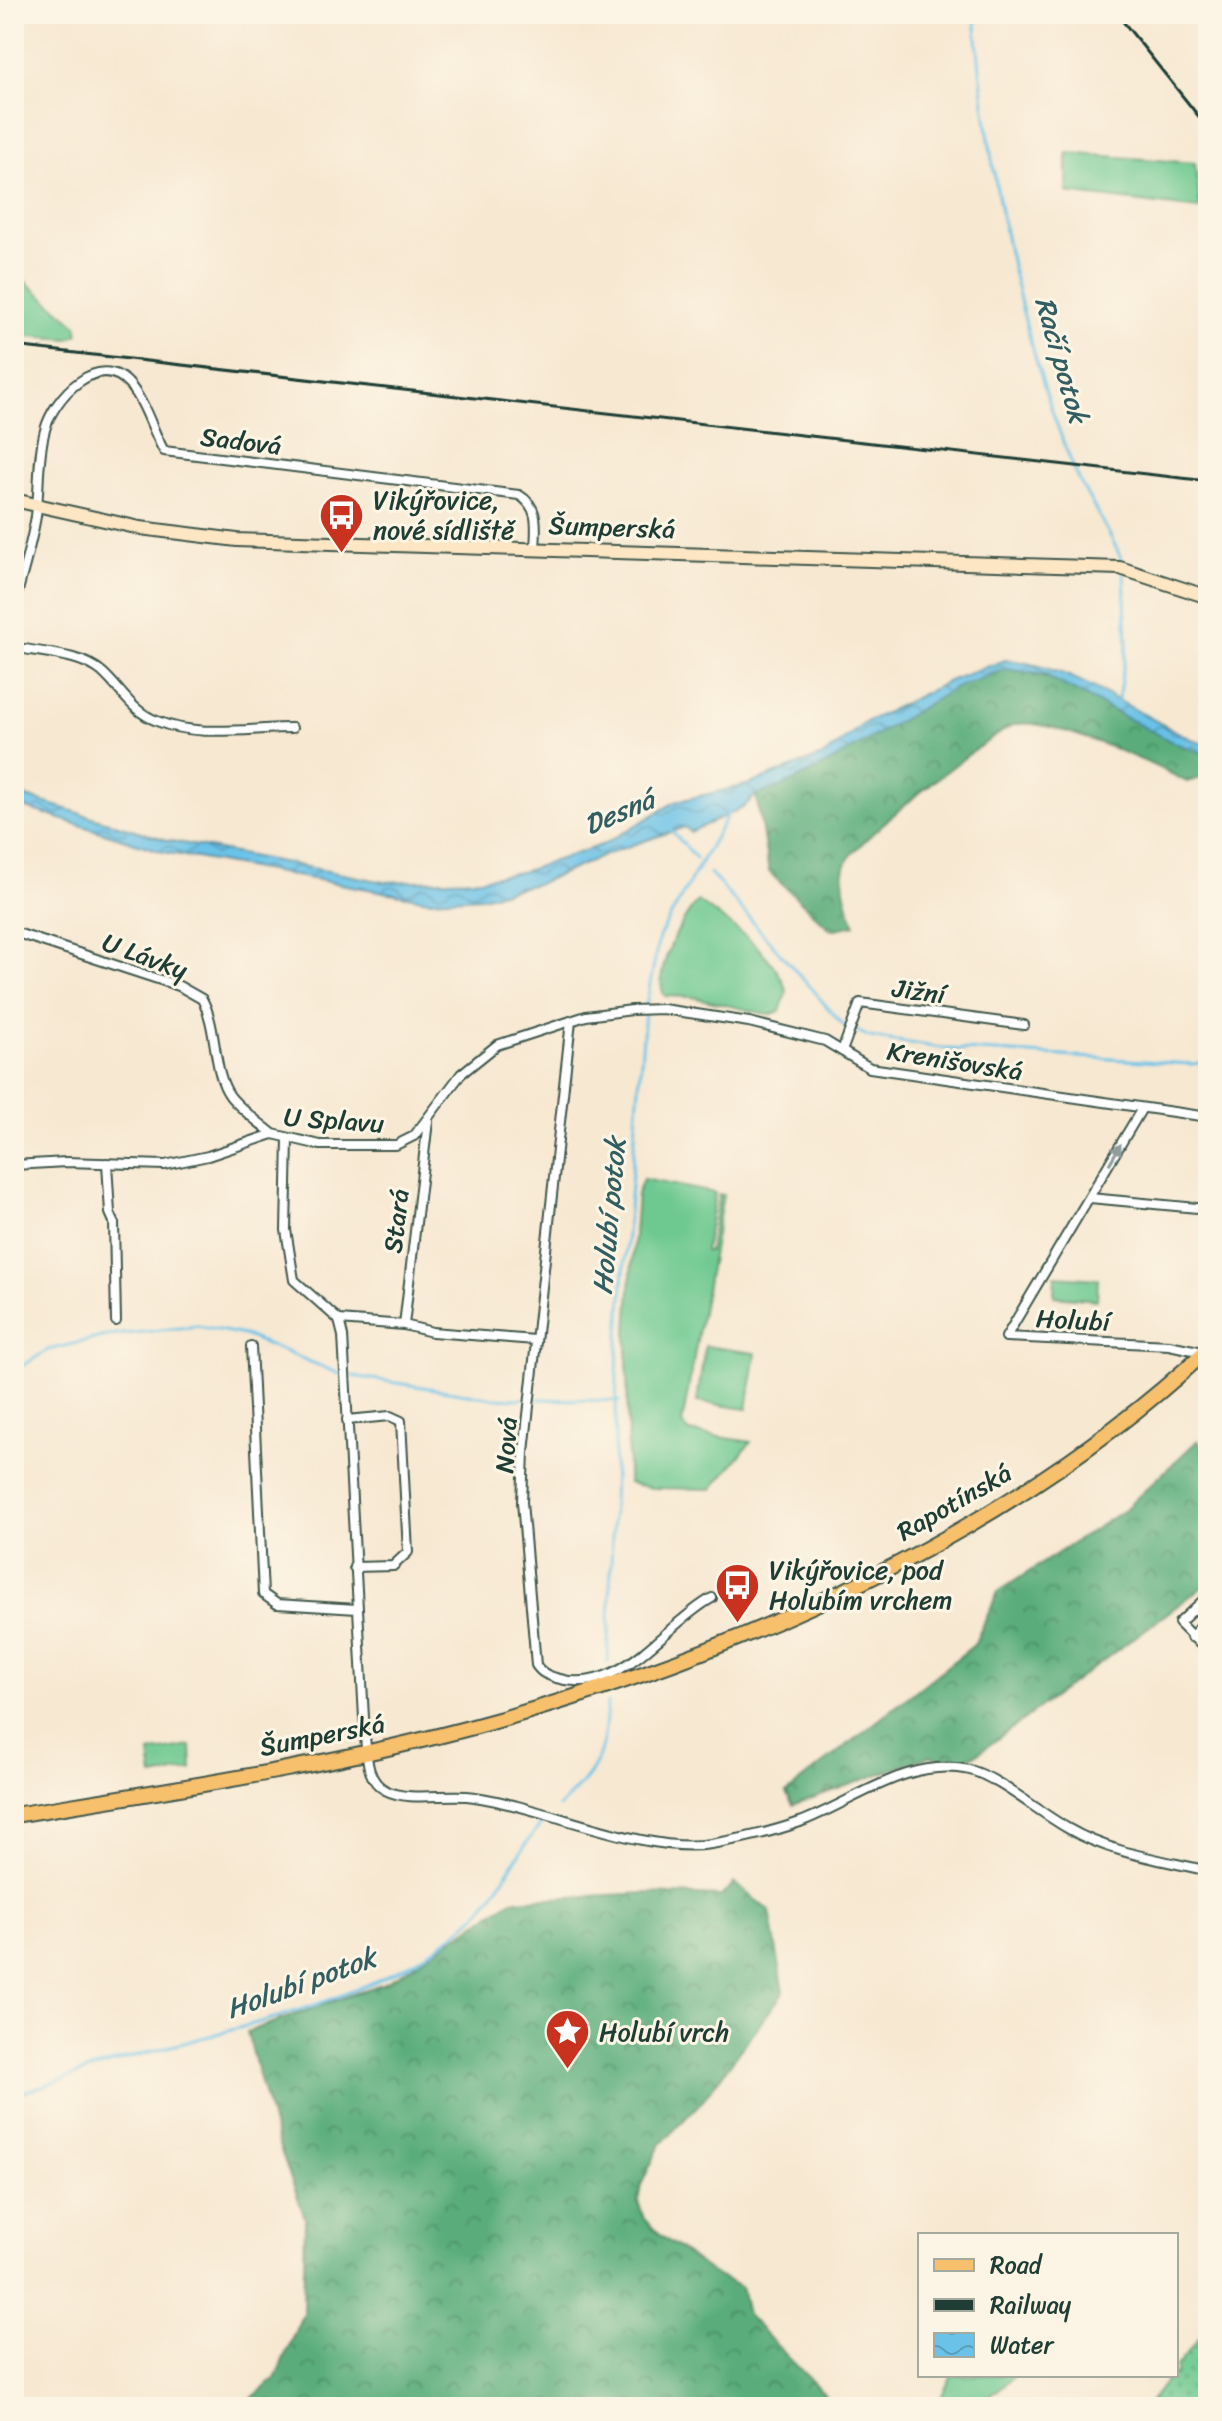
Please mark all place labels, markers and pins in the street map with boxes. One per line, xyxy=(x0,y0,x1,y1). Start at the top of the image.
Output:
place label: Vikýřovice, nové sídliště xyxy=(373,477,516,553)
bus stop icon: Vikýřovice, nové sídliště xyxy=(318,491,366,554)
place label: Vikýřovice, pod Holubím vrchem xyxy=(769,1547,952,1623)
bus stop icon: Vikýřovice, pod Holubím vrchem xyxy=(714,1561,762,1624)
place icon: Holubí vrch xyxy=(544,2008,592,2071)
place label: Holubí vrch xyxy=(599,2009,729,2055)

